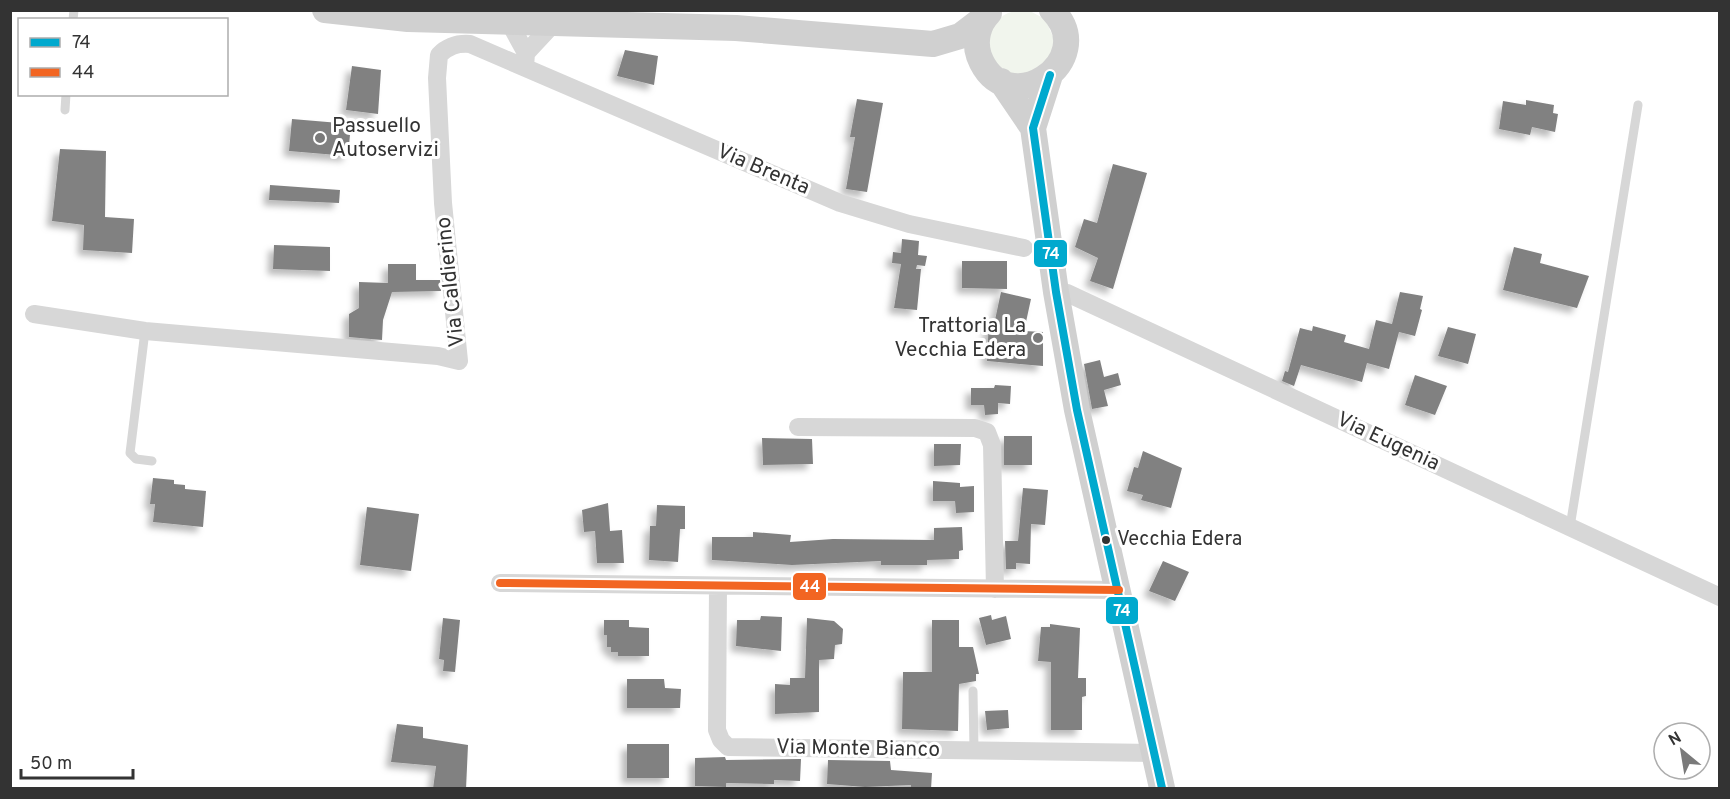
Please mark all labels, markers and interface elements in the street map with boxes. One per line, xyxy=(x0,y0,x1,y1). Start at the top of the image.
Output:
legend xyxy=(18,18,228,96)
text: 74 xyxy=(72,32,91,55)
text: 44 xyxy=(72,62,94,85)
place label: Passuello Autoservizi xyxy=(332,113,439,164)
marker: Passuello Autoservizi xyxy=(313,131,327,145)
street label: Via Brenta xyxy=(713,138,813,202)
street label: Via Caldierino xyxy=(431,215,471,349)
line badge: 74 xyxy=(1033,239,1068,268)
text: 74 xyxy=(1042,245,1060,265)
place label: Trattoria La Vecchia Edera xyxy=(894,313,1026,364)
marker: Trattoria La Vecchia Edera xyxy=(1031,331,1045,345)
street label: Via Eugenia xyxy=(1332,406,1444,478)
place label: Vecchia Edera xyxy=(1117,527,1242,553)
marker: Vecchia Edera xyxy=(1100,534,1112,546)
line badge: 44 xyxy=(792,572,827,601)
text: 44 xyxy=(800,578,820,598)
line badge: 74 xyxy=(1105,596,1139,625)
text: 74 xyxy=(1113,602,1131,622)
north arrow xyxy=(1652,721,1712,781)
text: N xyxy=(1666,728,1685,751)
street label: Via Monte Bianco xyxy=(776,734,940,764)
scale bar xyxy=(21,742,134,780)
text: 50 m xyxy=(30,753,72,776)

